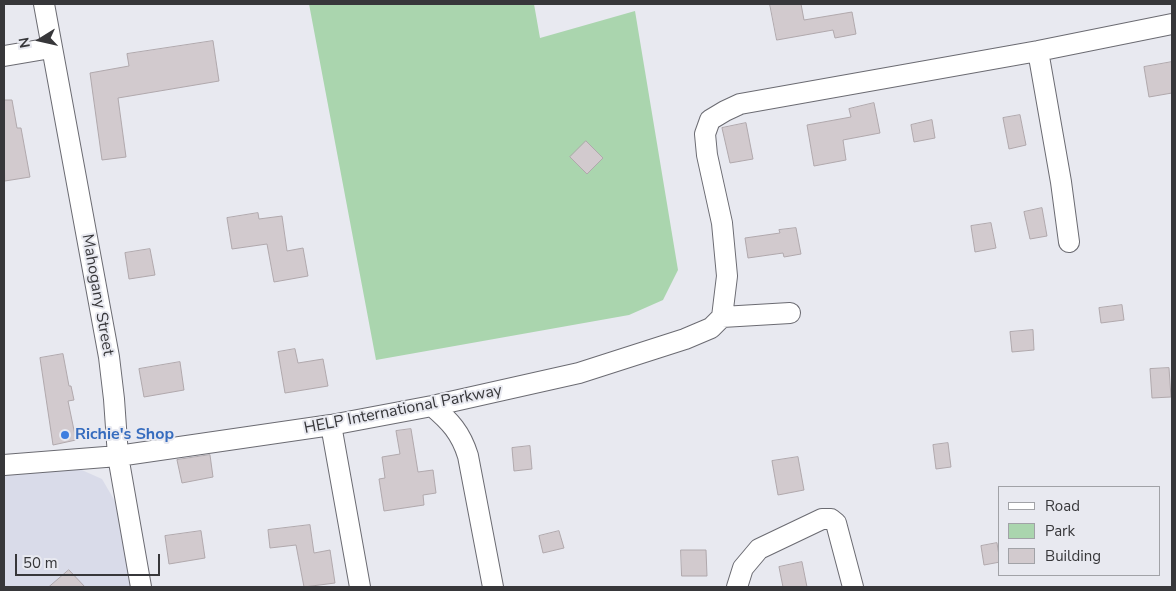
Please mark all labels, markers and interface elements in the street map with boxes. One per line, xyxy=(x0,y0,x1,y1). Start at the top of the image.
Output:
north arrow xyxy=(15,15,65,65)
text: N xyxy=(14,36,35,50)
street label: Mahogany Street xyxy=(77,233,117,357)
street label: HELP International Parkway xyxy=(302,381,504,439)
place label: Richie's Shop xyxy=(75,425,174,445)
marker: Richie's Shop xyxy=(59,429,71,441)
legend xyxy=(998,486,1161,576)
text: Road xyxy=(1045,496,1080,516)
text: Park xyxy=(1045,521,1075,541)
scale bar xyxy=(18,544,162,576)
text: Building xyxy=(1045,546,1101,566)
text: 50 m xyxy=(23,553,58,573)

